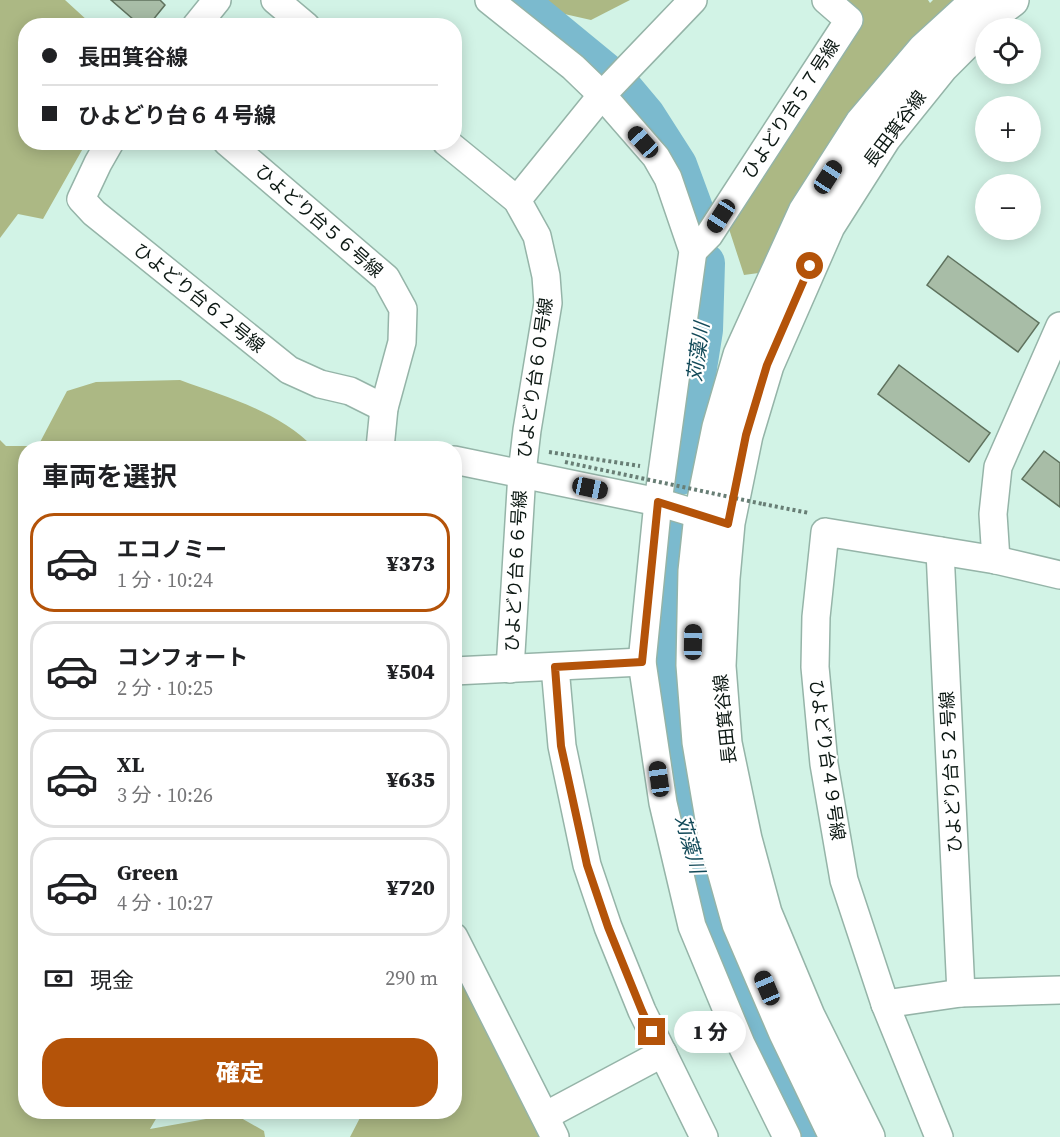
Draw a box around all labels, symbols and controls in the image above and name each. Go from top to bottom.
map controls [975,18,1041,240]
button: locate [975,18,1041,84]
street label: ひよどり台５７号線 [736,34,845,183]
text: 長田箕谷線 [78,42,188,72]
street label: 長田箕谷線 [858,85,932,172]
button: + [975,96,1041,162]
text: ひよどり台６４号線 [78,100,276,130]
car [624,123,662,161]
car [811,157,845,197]
street label: ひよどり台５６号線 [250,158,389,283]
button: − [975,174,1041,240]
car [704,196,738,236]
street label: ひよどり台６２号線 [128,237,270,358]
route start [796,252,823,279]
street label: ひよどり台６０号線 [511,296,558,460]
water label: 苅藻川 [680,319,716,383]
text: 車両を選択 [42,458,177,495]
car [571,475,609,501]
street label: ひよどり台６６号線 [499,489,532,653]
text: エコノミー [117,534,227,564]
icon: car [45,536,99,590]
text: ¥373 [387,548,435,578]
text: 1 分 · 10:24 [117,566,213,594]
car [684,624,702,660]
text: コンフォート [117,642,248,672]
icon: car [45,644,99,698]
text: ¥504 [387,656,435,686]
street label: 長田箕谷線 [707,673,742,765]
text: 2 分 · 10:25 [117,674,213,702]
street label: ひよどり台４９号線 [804,678,851,842]
street label: ひよどり台５２号線 [934,690,967,854]
text: XL [117,749,144,779]
icon: car [45,752,99,806]
car [648,760,670,798]
text: ¥635 [387,764,435,794]
text: 3 分 · 10:26 [117,781,213,809]
water label: 苅藻川 [668,811,712,879]
text: Green [117,857,178,887]
icon: car [45,860,99,914]
text: ¥720 [387,872,435,902]
text: 4 分 · 10:27 [117,889,213,917]
icon: cash [42,962,75,995]
text: 290 m [385,964,438,992]
text: 現金 [90,965,134,995]
car [752,968,782,1008]
callout: 1 分 [673,1011,745,1053]
route end [638,1018,665,1045]
text: 1 分 [692,1018,728,1046]
button: 確定 [42,1038,438,1107]

